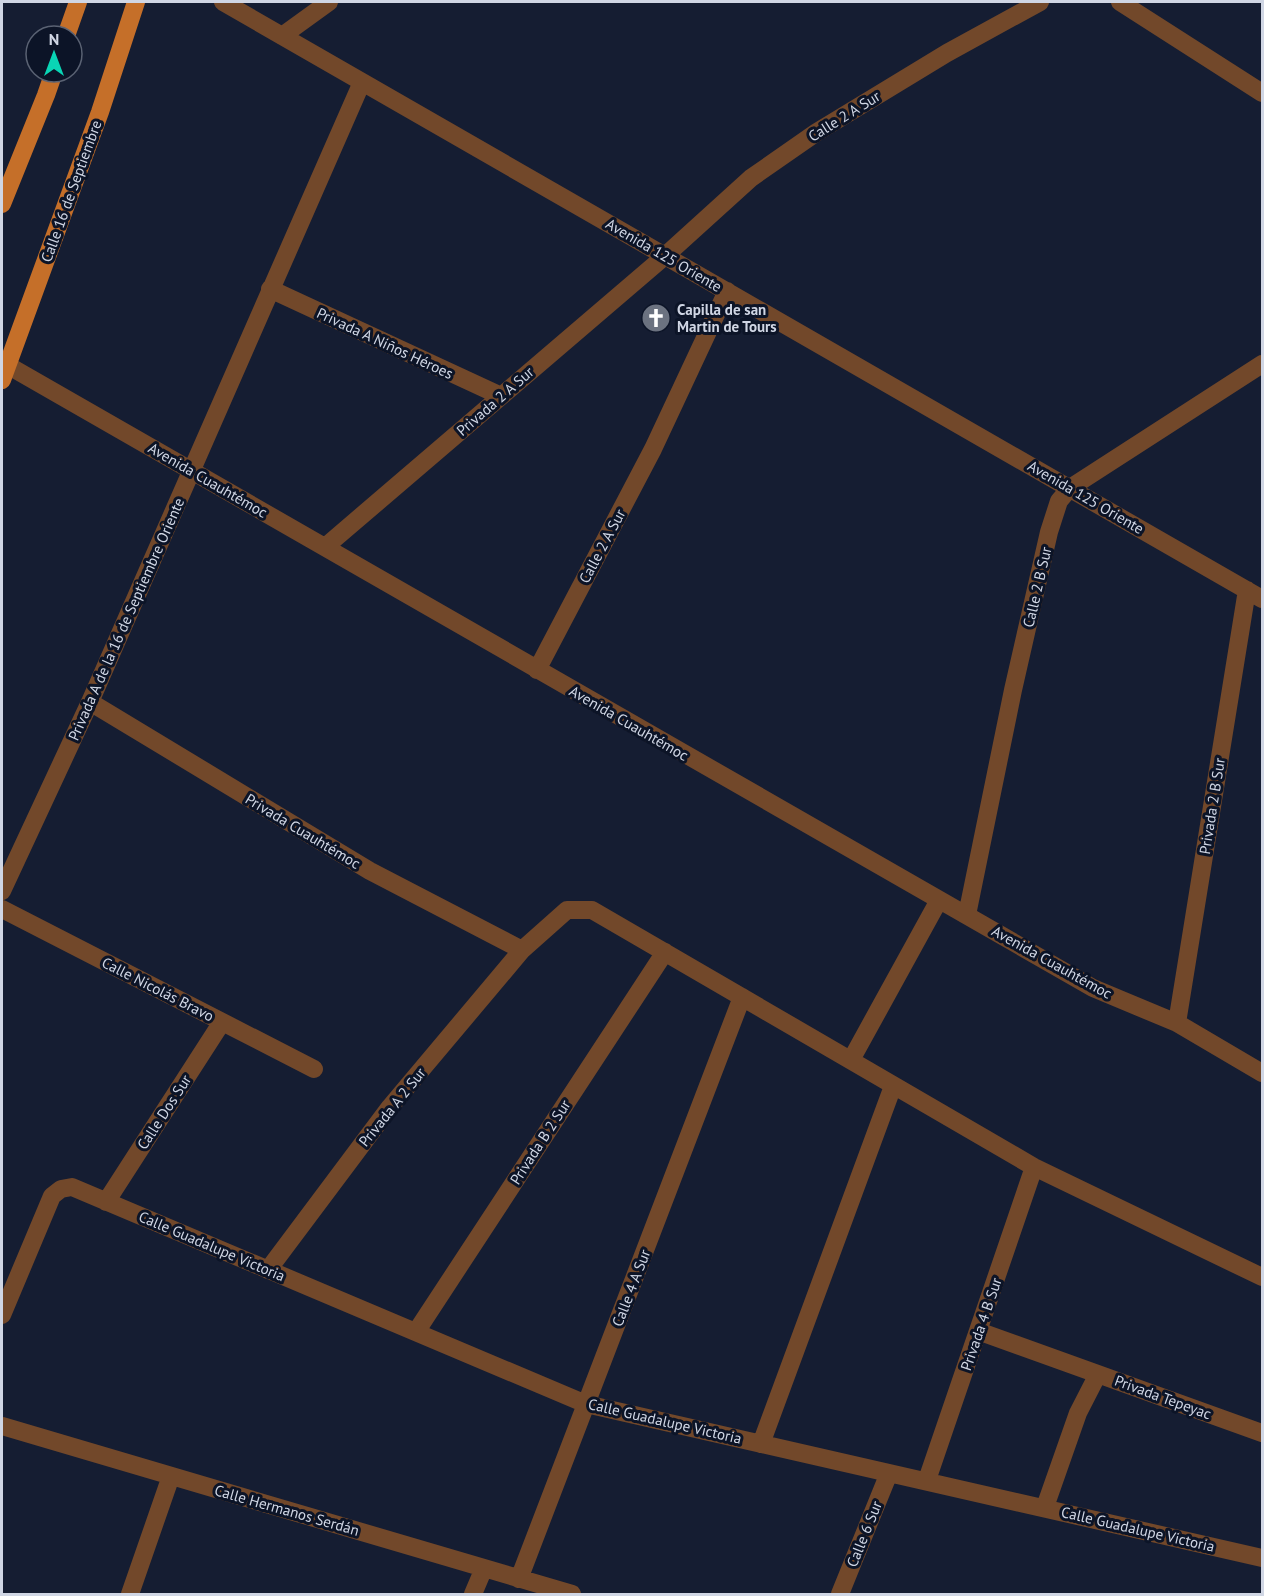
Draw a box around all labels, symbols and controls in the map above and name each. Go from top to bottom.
north arrow [24,24,84,84]
text: N [49,29,59,49]
street label: Calle 2 A Sur [805,86,883,146]
street label: Calle 16 de Septiembre [36,117,106,265]
street label: Avenida 125 Oriente [603,214,725,296]
place label: Capilla de san Martin de Tours [677,300,777,336]
church icon: Capilla de san Martin de Tours [640,302,672,334]
street label: Privada A Niños Héroes [314,303,456,383]
street label: Privada 2 A Sur [452,362,538,440]
street label: Avenida Cuauhtémoc [145,438,271,522]
street label: Avenida 125 Oriente [1025,456,1147,538]
street label: Privada A de la 16 de Septiembre Oriente [64,495,188,743]
street label: Calle 2 A Sur [575,506,629,586]
street label: Calle 2 B Sur [1018,545,1056,629]
street label: Avenida Cuauhtémoc [566,681,692,765]
street label: Privada 2 B Sur [1195,756,1229,856]
street label: Privada Cuauhtémoc [242,789,364,873]
street label: Avenida Cuauhtémoc [989,921,1116,1003]
street label: Calle Nicolás Bravo [99,953,217,1025]
street label: Privada A 2 Sur [354,1064,430,1150]
street label: Calle Dos Sur [133,1071,195,1153]
street label: Privada B 2 Sur [506,1096,574,1188]
street label: Calle Guadalupe Victoria [136,1207,288,1285]
street label: Calle 4 A Sur [608,1247,654,1329]
street label: Privada 4 B Sur [956,1275,1006,1373]
street label: Privada Tepeyac [1112,1371,1214,1423]
street label: Calle Guadalupe Victoria [586,1394,744,1448]
street label: Calle Hermanos Serdán [213,1480,361,1540]
street label: Calle 6 Sur [842,1498,886,1570]
street label: Calle Guadalupe Victoria [1059,1502,1217,1556]

